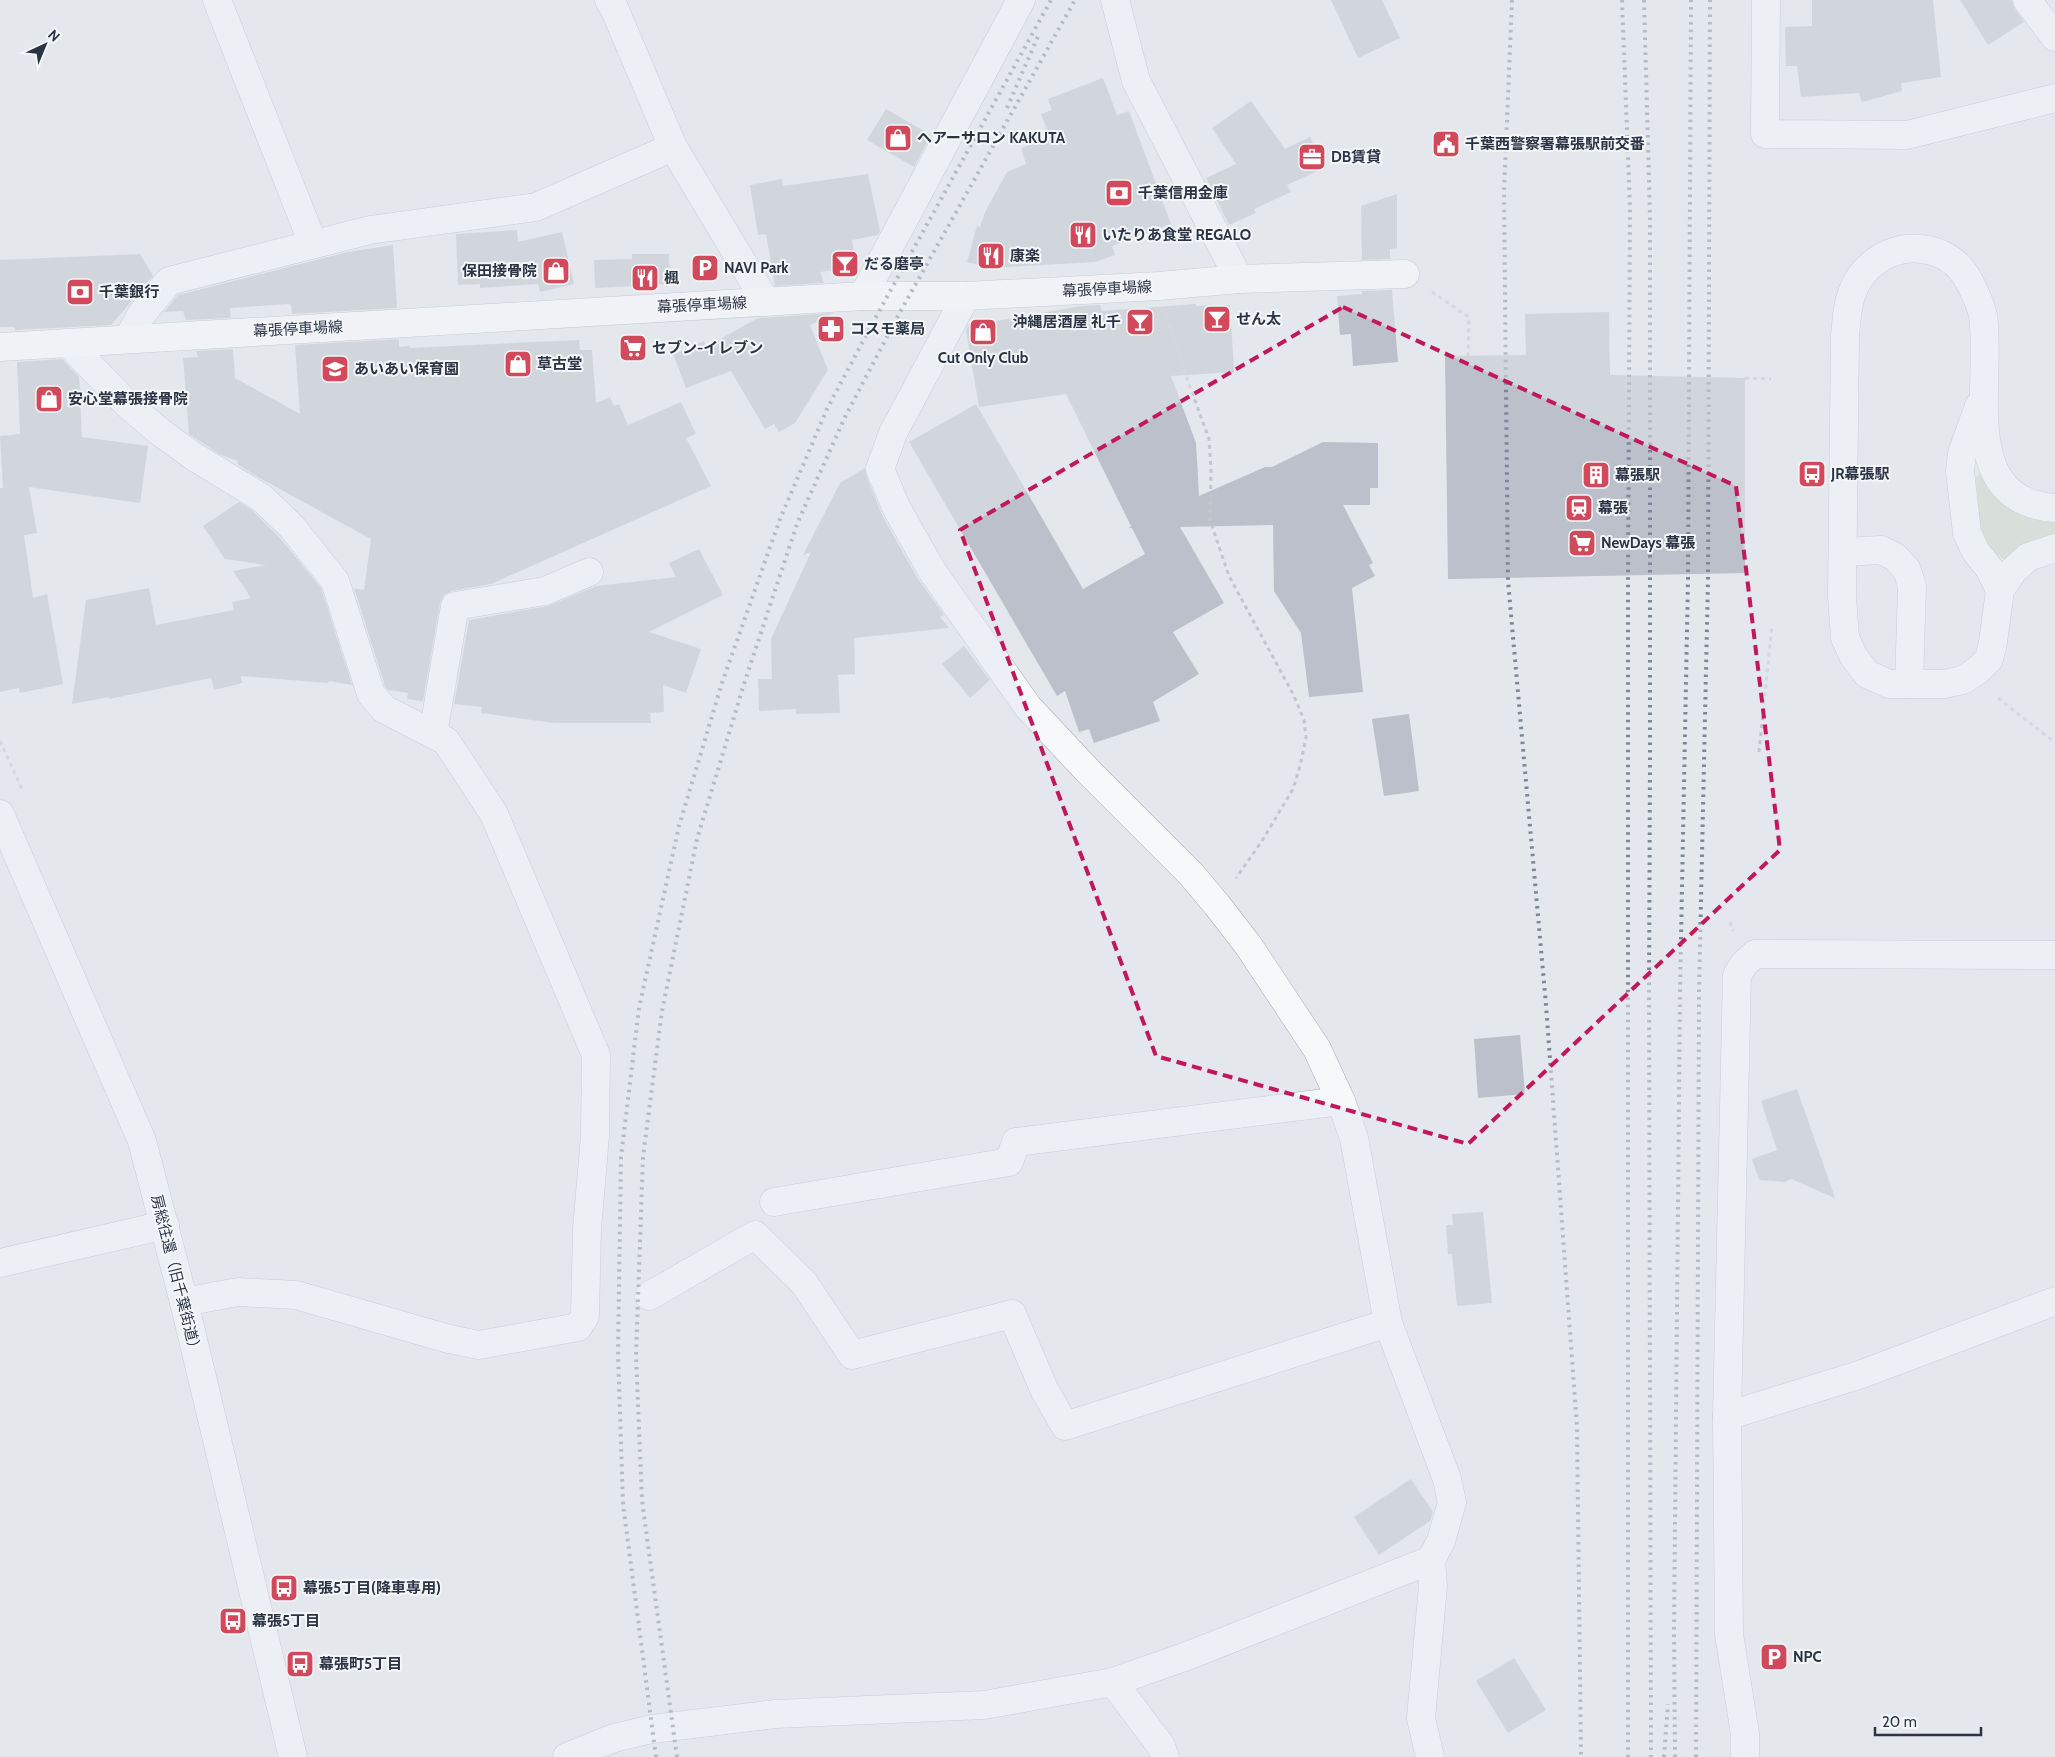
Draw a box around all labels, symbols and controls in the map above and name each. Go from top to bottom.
north arrow [20,20,70,70]
text: N [44,26,64,46]
shop icon: ヘアーサロン KAKUTA [883,123,913,153]
place label: ヘアーサロン KAKUTA [917,129,1066,147]
public building icon: 千葉西警察署幕張駅前交番 [1431,129,1461,159]
place label: 千葉西警察署幕張駅前交番 [1465,135,1645,153]
office icon: DB賃貸 [1297,142,1327,172]
place label: DB賃貸 [1331,148,1381,166]
bank icon: 千葉信用金庫 [1104,178,1134,208]
place label: 千葉信用金庫 [1138,184,1228,202]
restaurant icon: いたりあ食堂 REGALO [1068,220,1098,250]
place label: いたりあ食堂 REGALO [1102,226,1251,244]
restaurant icon: 康楽 [976,241,1006,271]
place label: 康楽 [1010,247,1040,265]
bar icon: だる磨亭 [830,249,860,279]
parking icon: NAVI Park [690,253,720,283]
place label: だる磨亭 [864,255,924,273]
shop icon: 保田接骨院 [541,256,571,286]
place label: NAVI Park [724,259,789,277]
place label: 保田接骨院 [462,262,537,280]
restaurant icon: 楓 [630,263,660,293]
place label: 楓 [664,269,680,287]
bank icon: 千葉銀行 [65,277,95,307]
street label: 幕張停車場線 [1062,278,1152,300]
place label: 千葉銀行 [99,283,159,301]
street label: 幕張停車場線 [657,294,747,316]
bar icon: せん太 [1202,304,1232,334]
bar icon: 沖縄居酒屋 礼千 [1125,307,1155,337]
place label: せん太 [1236,310,1281,328]
place label: 沖縄居酒屋 礼千 [1013,313,1121,331]
pharmacy icon: コスモ薬局 [816,314,846,344]
shop icon: Cut Only Club [968,317,998,347]
street label: 幕張停車場線 [253,318,343,340]
place label: コスモ薬局 [850,320,925,338]
supermarket icon: セブン-イレブン [618,333,648,363]
place label: セブン-イレブン [652,339,763,357]
shop icon: 草古堂 [503,349,533,379]
place label: Cut Only Club [938,349,1029,367]
school or university icon: あいあい保育園 [320,354,350,384]
place label: 草古堂 [537,355,582,373]
place label: あいあい保育園 [354,360,459,378]
shop icon: 安心堂幕張接骨院 [34,384,64,414]
place label: 安心堂幕張接骨院 [68,390,188,408]
bus stop icon: JR幕張駅 [1797,459,1827,489]
building icon: 幕張駅 [1581,460,1611,490]
place label: JR幕張駅 [1830,465,1890,483]
place label: 幕張駅 [1615,466,1660,484]
station icon: 幕張 [1564,493,1594,523]
place label: 幕張 [1598,499,1628,517]
supermarket icon: NewDays 幕張 [1567,528,1597,558]
place label: NewDays 幕張 [1601,534,1695,552]
street label: 房総往還（旧千葉街道） [147,1193,205,1357]
bus stop icon: 幕張5丁目(降車専用) [269,1573,299,1603]
place label: 幕張5丁目(降車専用) [303,1579,441,1597]
bus stop icon: 幕張5丁目 [218,1606,248,1636]
place label: 幕張5丁目 [252,1612,320,1630]
parking icon: NPC [1759,1642,1789,1672]
place label: NPC [1793,1648,1822,1666]
bus stop icon: 幕張町5丁目 [285,1649,315,1679]
place label: 幕張町5丁目 [319,1655,402,1673]
scale bar [1875,1704,1981,1736]
text: 20 m [1882,1713,1917,1731]

